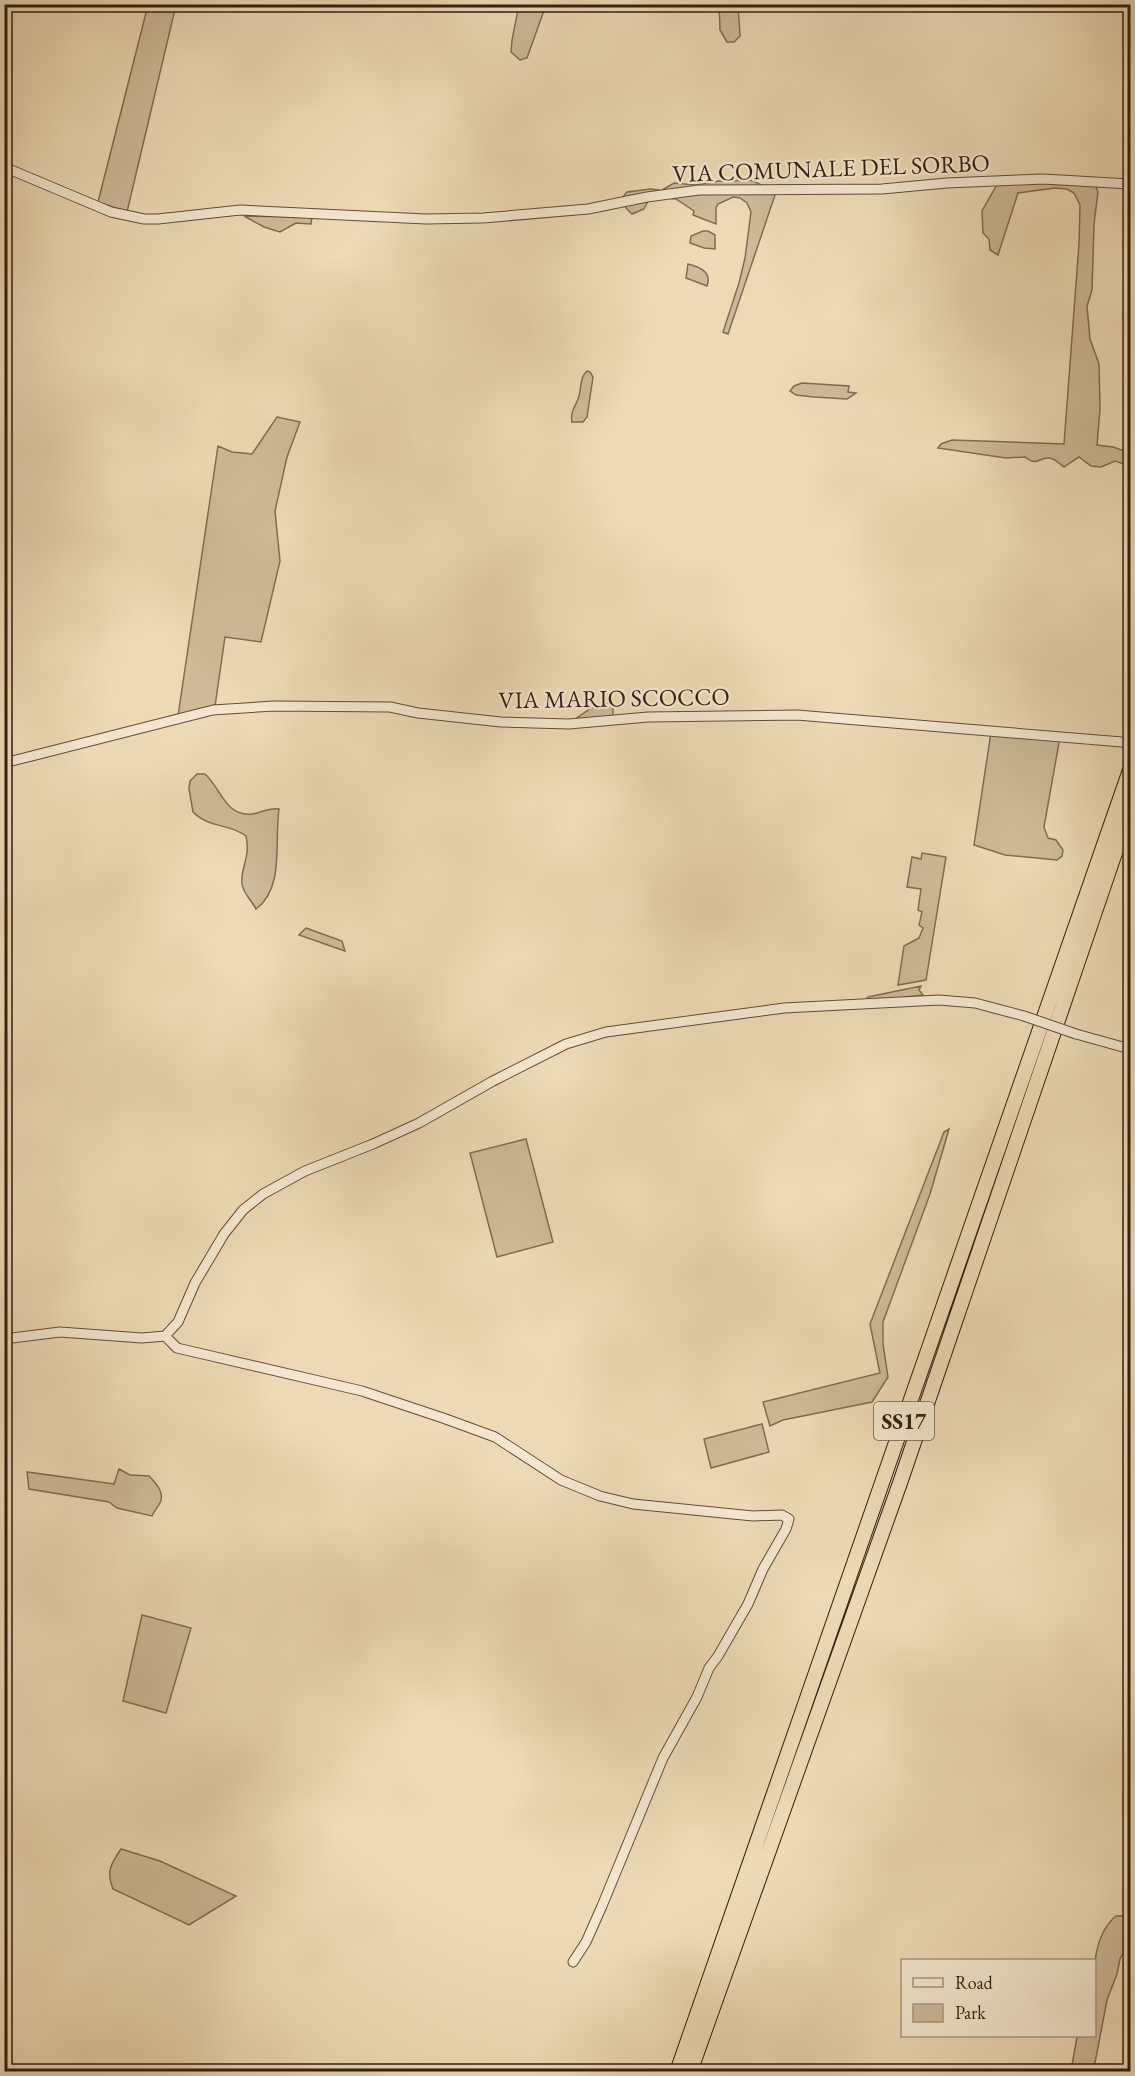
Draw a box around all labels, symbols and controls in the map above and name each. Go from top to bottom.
street label: VIA COMUNALE DEL SORBO [672,147,990,189]
street label: VIA MARIO SCOCCO [498,680,730,716]
road number: SS17 [874,1402,934,1440]
legend [901,1959,1096,2037]
text: Road [955,1971,994,1994]
text: Park [955,2001,986,2024]

